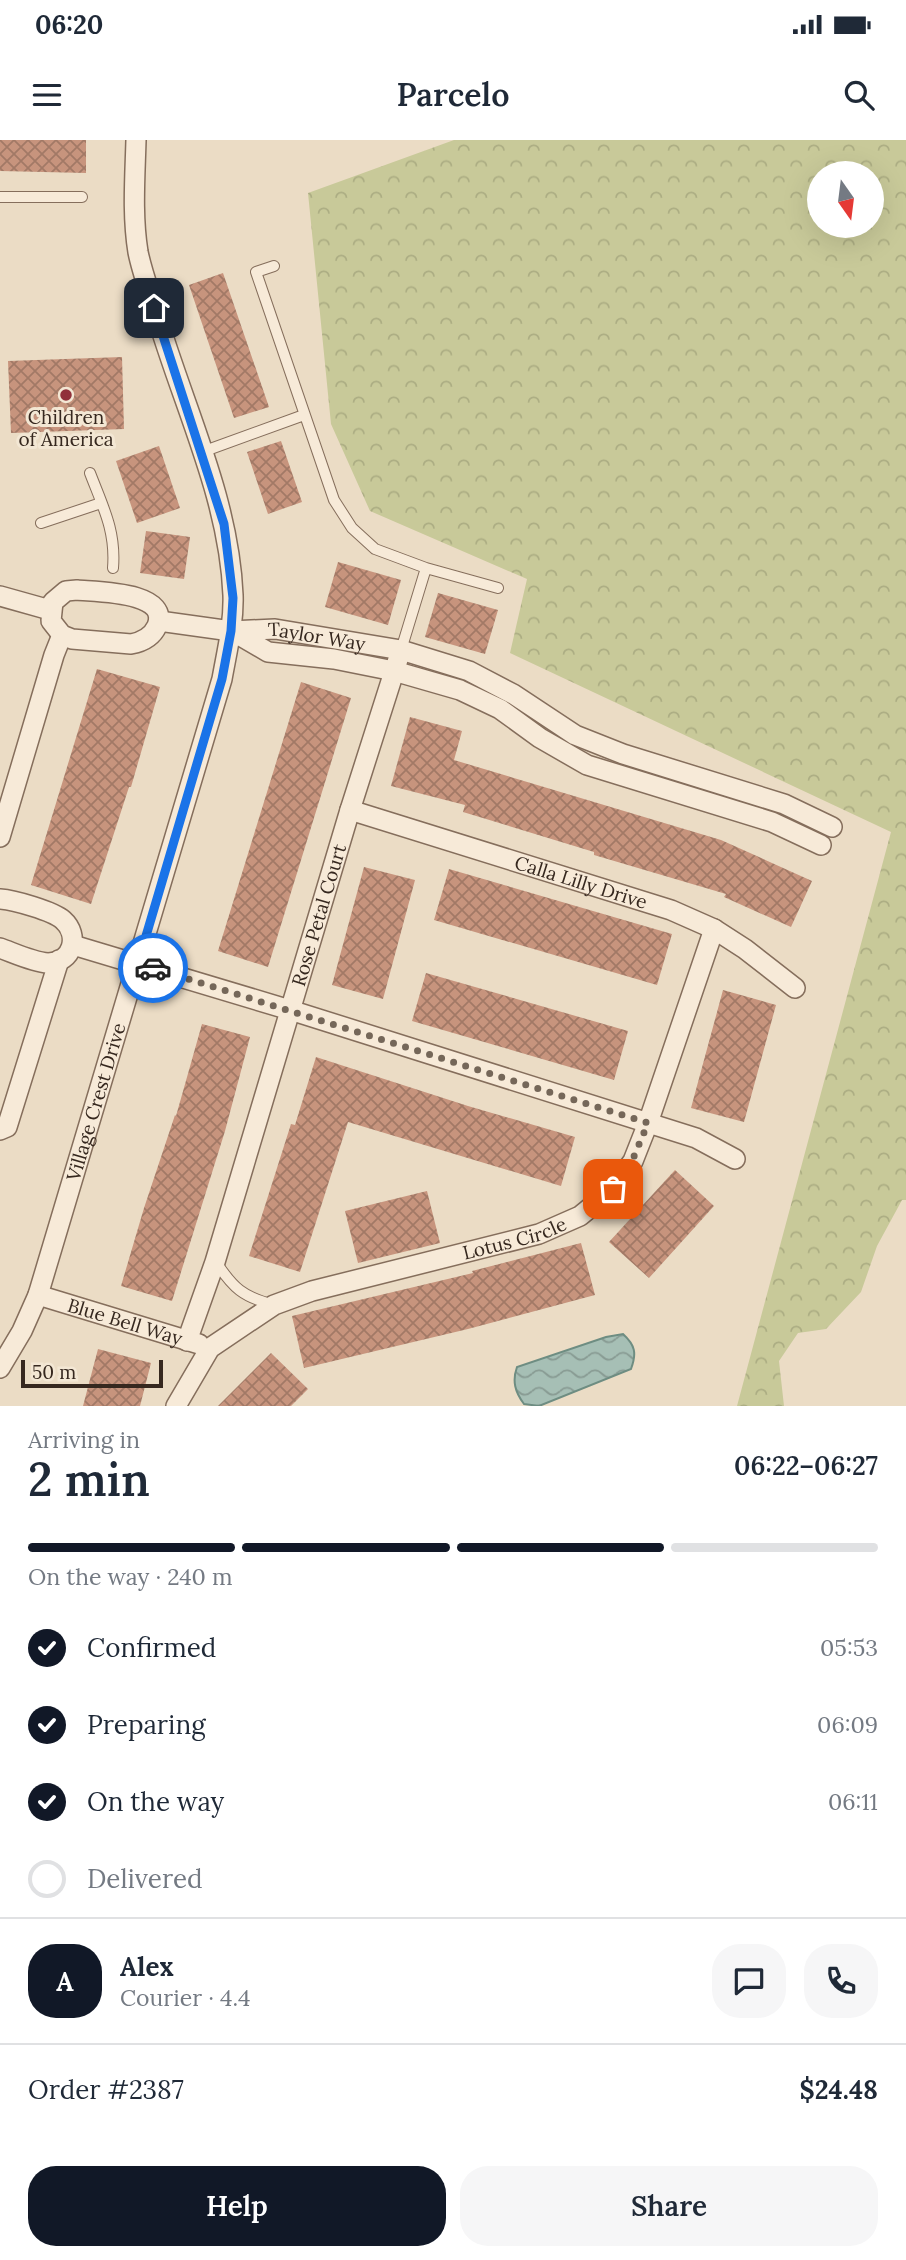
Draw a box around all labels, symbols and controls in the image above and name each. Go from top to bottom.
text: 06:20 [35,8,103,41]
text: Parcelo [397,74,509,115]
icon: menu [28,76,66,114]
icon: search [840,76,878,114]
north arrow [807,161,884,238]
map controls [807,161,884,238]
pin [124,278,184,338]
icon: home [135,289,173,327]
marker: Children of America [58,387,74,403]
place label: Children of America [18,405,114,451]
street label: Taylor Way [267,617,367,656]
street label: Rose Petal Court [286,840,351,989]
street label: Calla Lilly Drive [512,850,650,914]
courier [118,933,188,1003]
icon: car [134,949,172,987]
street label: Village Crest Drive [60,1020,131,1185]
pin [583,1159,643,1219]
icon: bag [594,1170,632,1208]
street label: Lotus Circle [460,1212,570,1265]
street label: Blue Bell Way [65,1293,185,1350]
scale bar [21,1357,163,1389]
text: 50 m [32,1360,76,1384]
text: Arriving in [28,1425,140,1454]
text: 06:22–06:27 [734,1449,878,1482]
text: 2 min [28,1450,150,1509]
text: On the way · 240 m [28,1562,233,1591]
icon: check [28,1629,66,1667]
text: Confirmed [87,1631,216,1664]
text: 05:53 [820,1633,878,1662]
icon: check [28,1706,66,1744]
text: Preparing [87,1708,206,1741]
text: 06:09 [817,1710,878,1739]
icon: check [28,1783,66,1821]
text: On the way [87,1785,224,1818]
text: 06:11 [828,1787,878,1816]
text: Delivered [87,1862,203,1895]
button: chat [712,1944,786,2018]
button: phone [804,1944,878,2018]
text: Alex [120,1950,174,1983]
text: A [56,1965,74,1998]
text: Courier · 4.4 [120,1983,251,2012]
text: Order #2387 [28,2073,184,2106]
text: $24.48 [799,2073,878,2106]
button: Help [28,2166,446,2246]
button: Share [460,2166,878,2246]

